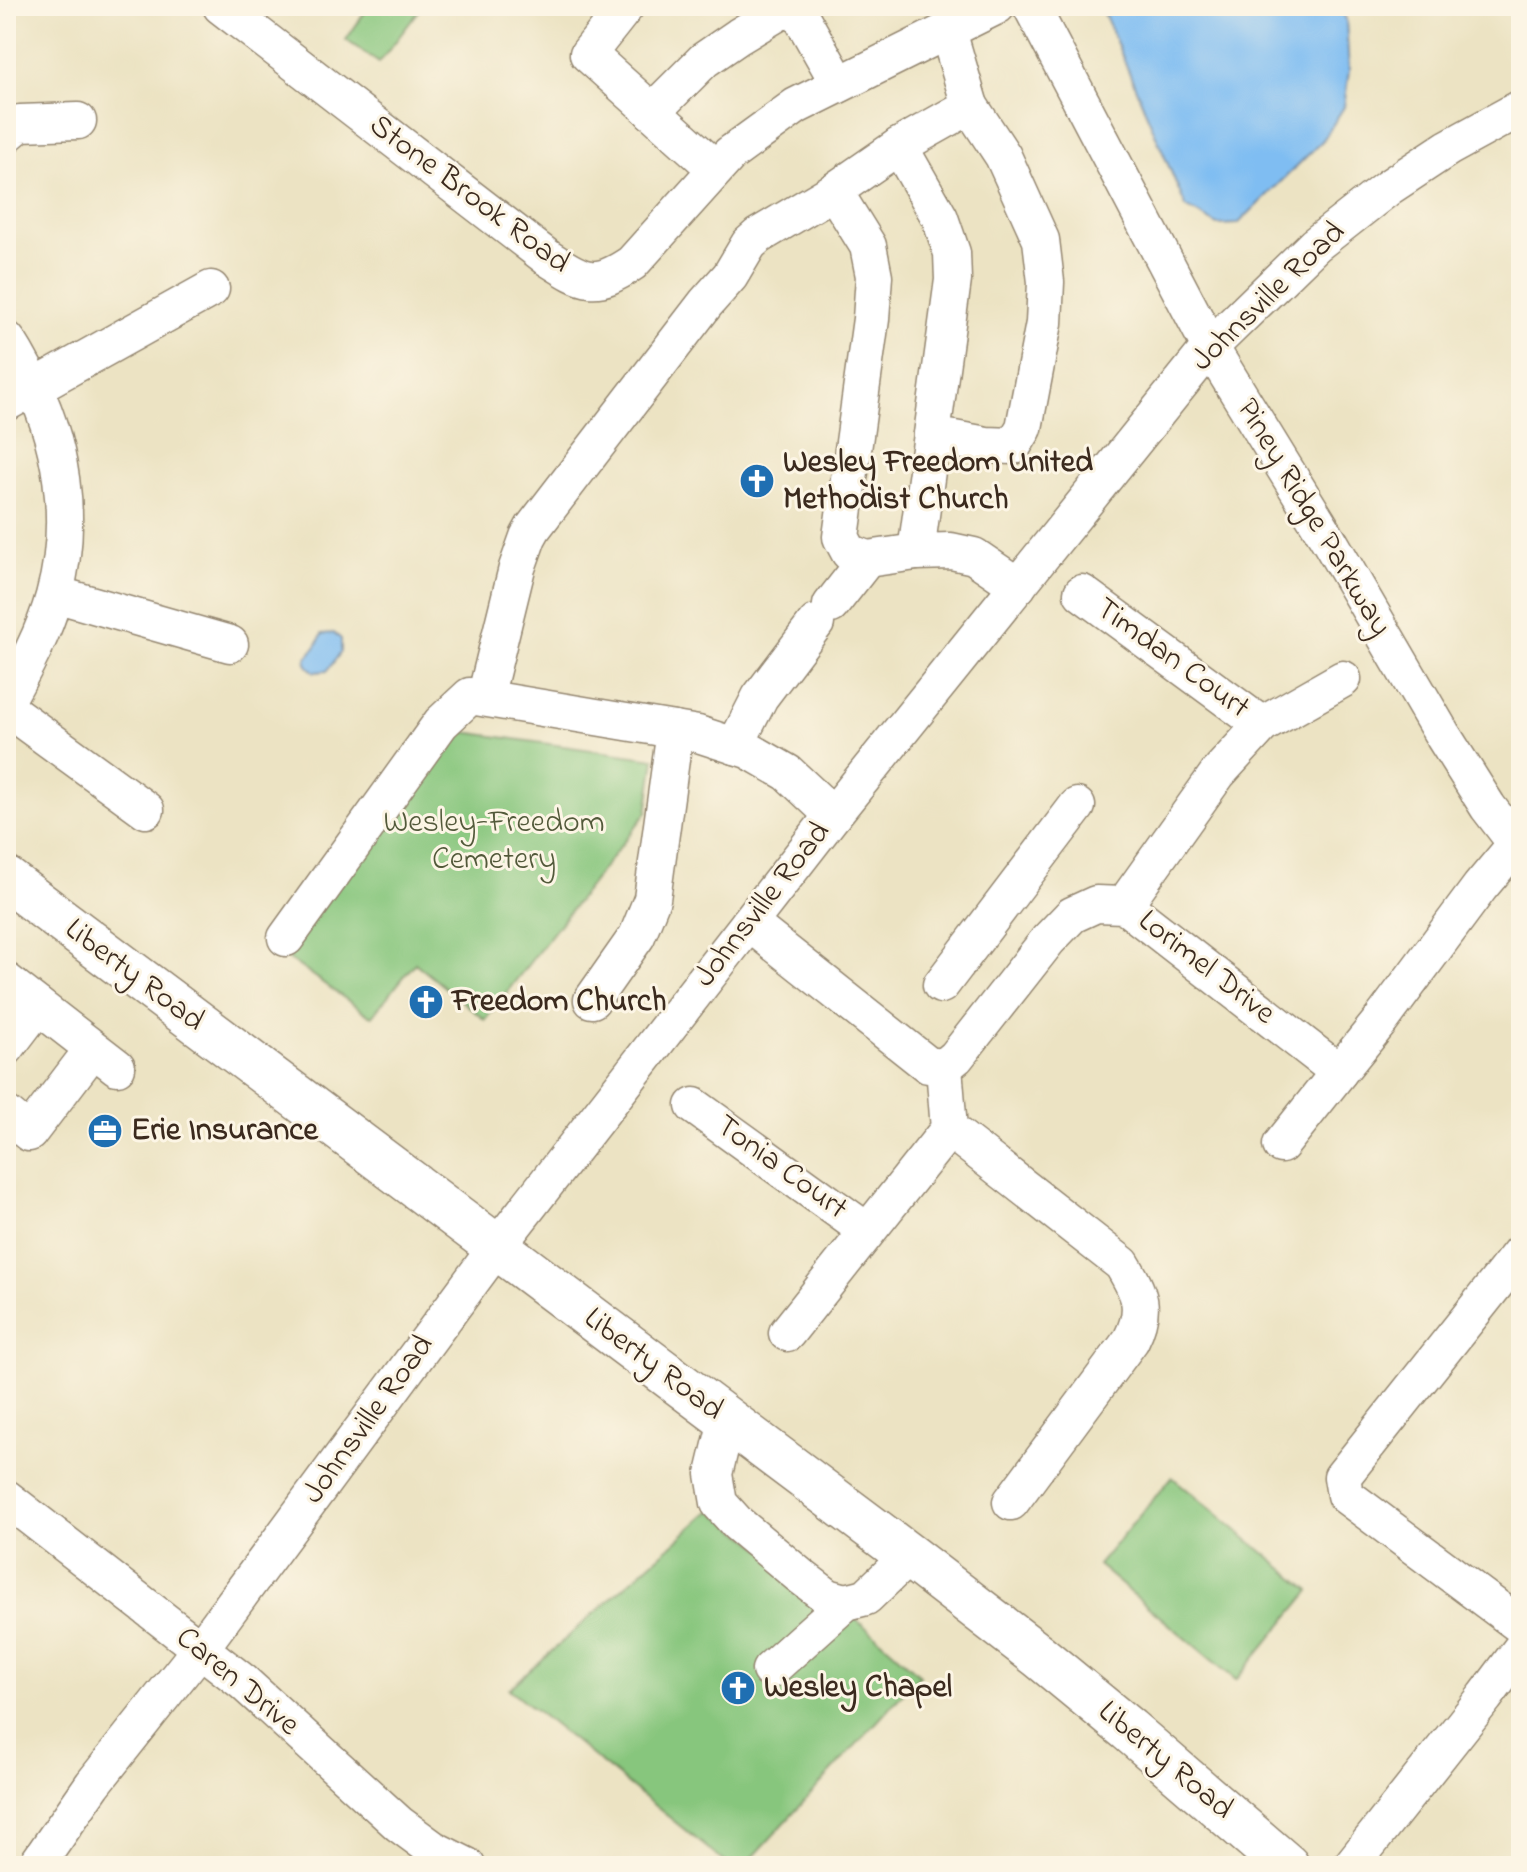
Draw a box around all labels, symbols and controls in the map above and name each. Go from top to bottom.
street label: Stone Brook Road [358,104,580,286]
street label: Johnsville Road [1181,211,1357,383]
street label: Piney Ridge Parkway [1223,390,1403,646]
place label: Wesley Freedom United Methodist Church [783,440,1093,524]
church icon: Wesley Freedom United Methodist Church [738,462,776,500]
street label: Timdan Court [1085,587,1259,731]
park label: Wesley-Freedom Cemetery [383,800,605,884]
street label: Johnsville Road [683,812,843,998]
street label: Lorimel Drive [1127,899,1285,1037]
street label: Liberty Road [54,908,214,1044]
place label: Freedom Church [450,979,667,1026]
church icon: Freedom Church [407,983,445,1021]
street label: Tonia Court [705,1104,857,1232]
place label: Erie Insurance [131,1108,319,1155]
office icon: Erie Insurance [86,1112,124,1150]
street label: Liberty Road [573,1297,733,1433]
street label: Johnsville Road [291,1326,447,1514]
street label: Caren Drive [165,1616,310,1749]
place label: Wesley Chapel [764,1665,952,1713]
church icon: Wesley Chapel [719,1669,757,1707]
street label: Liberty Road [1087,1690,1243,1832]

